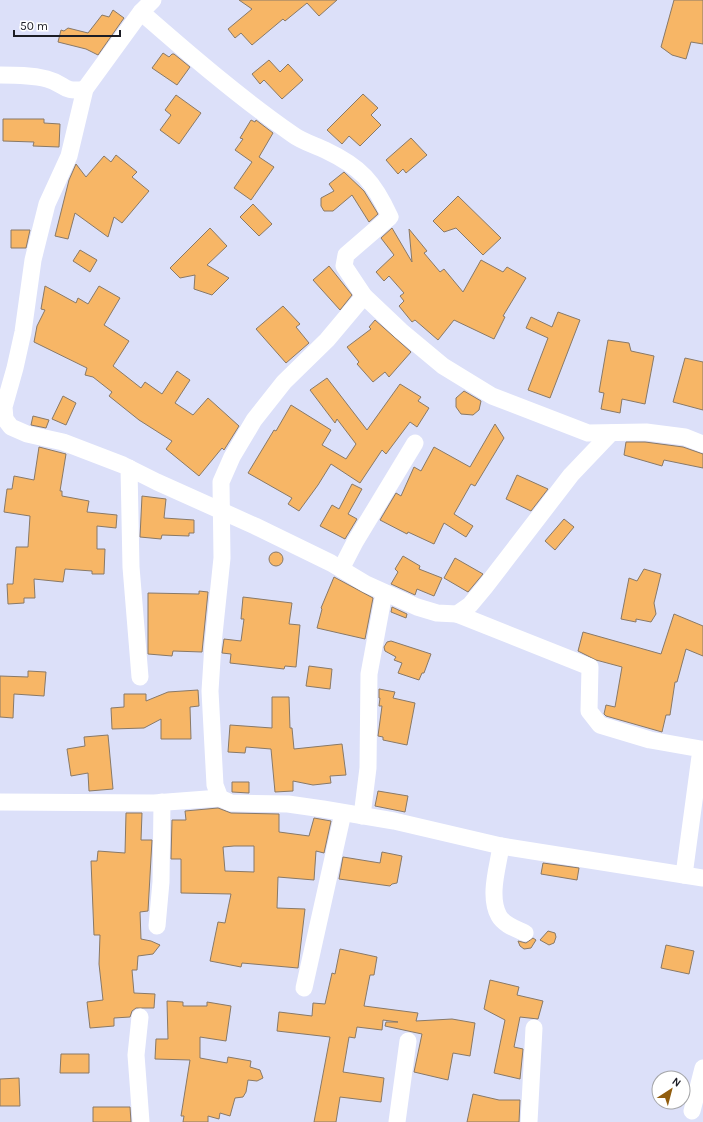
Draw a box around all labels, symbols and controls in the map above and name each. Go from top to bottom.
scale bar [14,12,120,38]
text: 50 m [20,19,48,33]
north arrow [651,1070,691,1110]
text: N [670,1075,684,1090]

